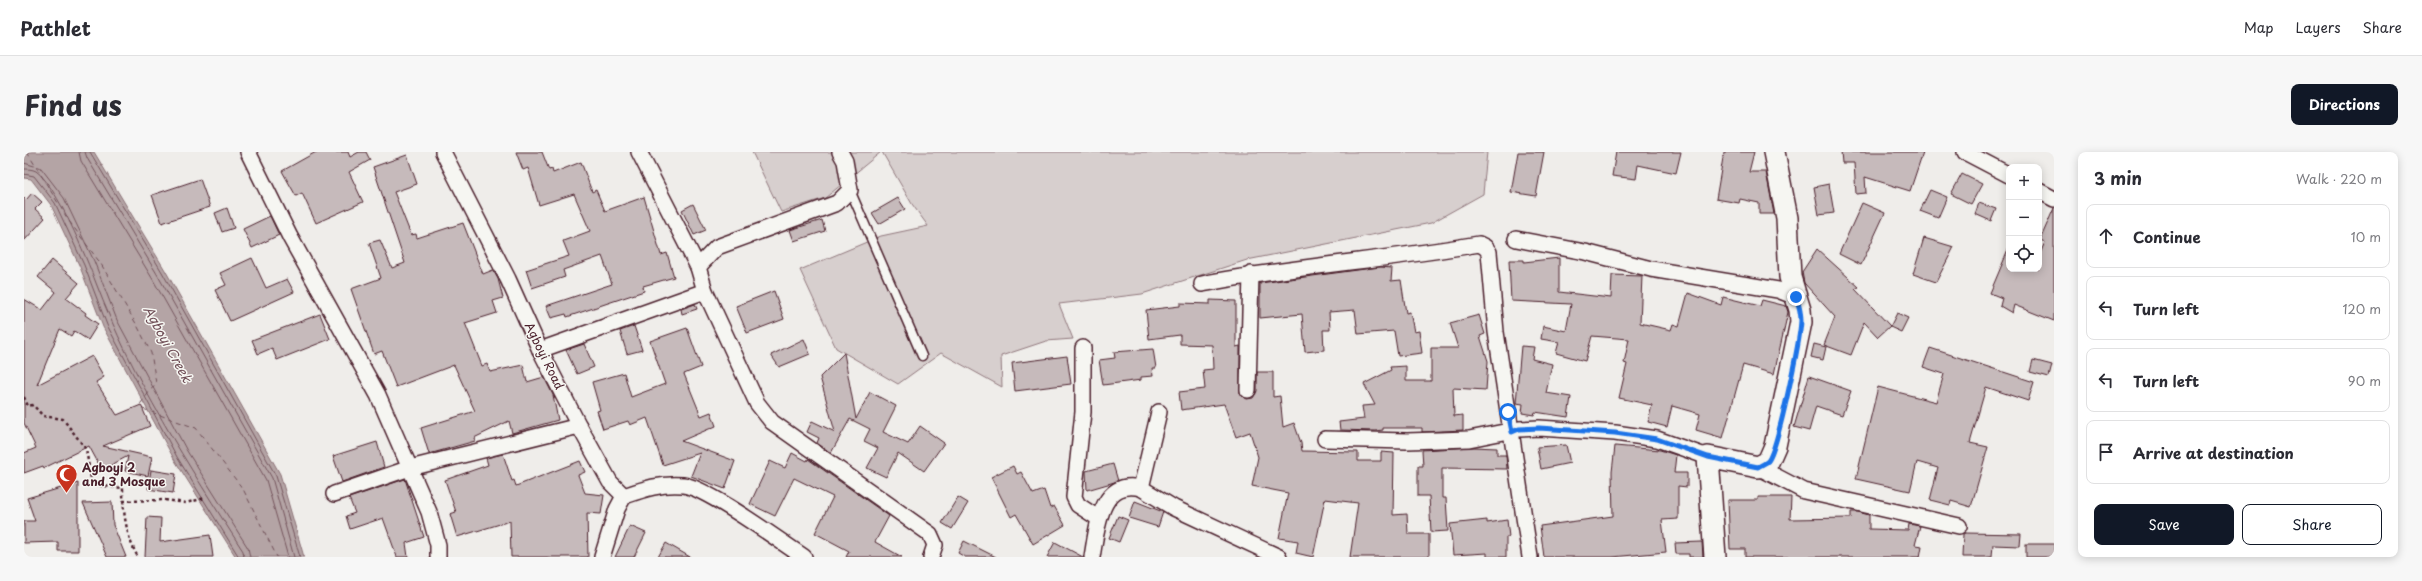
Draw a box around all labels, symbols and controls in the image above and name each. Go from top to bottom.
text: Pathlet [20,14,91,42]
text: Map [2244,17,2274,38]
text: Layers [2296,17,2341,38]
text: Share [2363,17,2402,38]
text: Find us [24,83,122,126]
button: Directions [2291,84,2398,125]
map controls [2006,164,2042,272]
button: + [2006,164,2042,200]
text: 3 min [2094,165,2142,191]
text: Walk · 220 m [2296,169,2382,188]
button: − [2006,200,2042,236]
icon: ahead [2095,225,2117,247]
text: Continue [2133,225,2201,248]
text: 10 m [2351,227,2381,246]
button: locate [2006,236,2042,272]
route end [1787,288,1805,306]
icon: left [2095,297,2117,319]
text: Turn left [2133,297,2199,320]
text: 120 m [2342,299,2381,318]
water label: Agboyi Creek [140,302,198,386]
street label: Agboyi Road [521,319,569,392]
icon: left [2095,369,2117,391]
text: Turn left [2133,369,2199,392]
text: 90 m [2348,371,2381,390]
route start [1499,403,1517,421]
icon: arrive [2095,441,2117,463]
text: Arrive at destination [2133,441,2294,464]
place label: Agboyi 2 and 3 Mosque [82,458,166,490]
mosque icon: Agboyi 2 and 3 Mosque [54,462,80,495]
button: Save [2094,504,2234,545]
button: Share [2242,504,2382,545]

